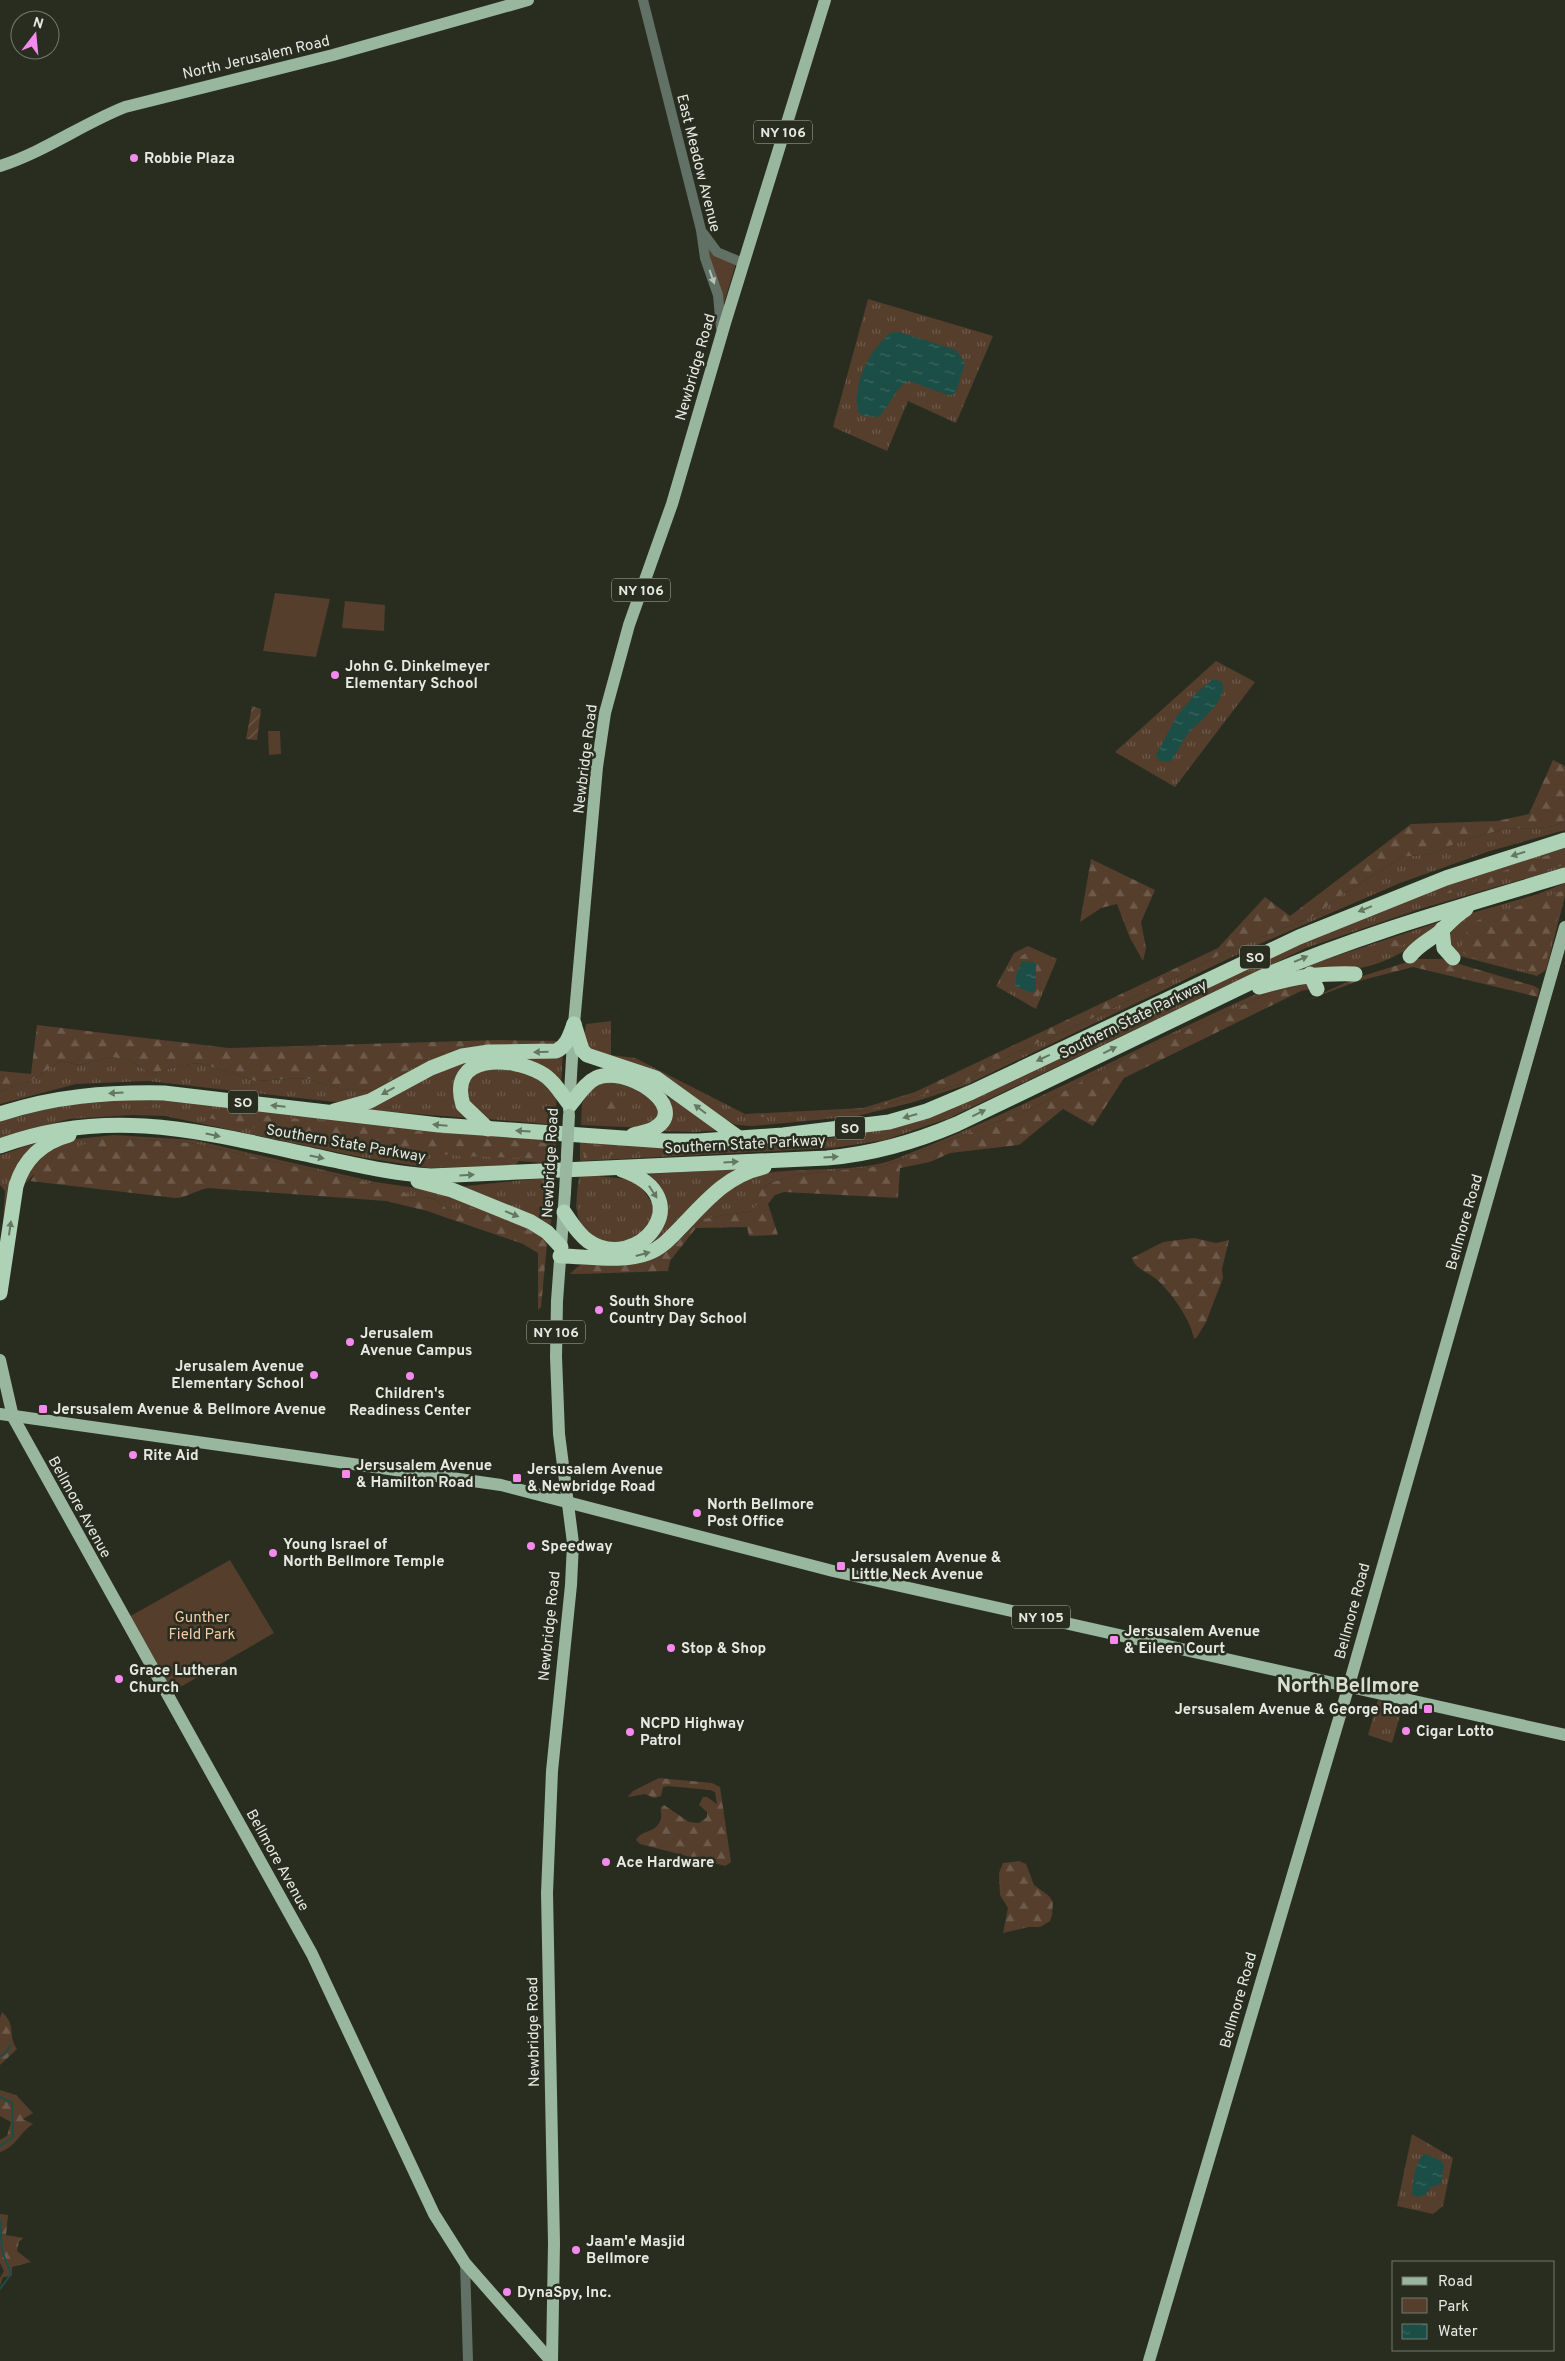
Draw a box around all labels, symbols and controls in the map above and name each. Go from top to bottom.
north arrow [10,10,60,60]
text: N [31,14,45,34]
street label: North Jerusalem Road [181,32,332,85]
street label: East Meadow Avenue [671,92,724,234]
road number: NY 106 [754,120,812,144]
place label: Robbie Plaza [144,150,235,169]
marker: Robbie Plaza [128,152,140,164]
one-way arrow [708,270,716,285]
street label: Newbridge Road [672,312,721,423]
road number: NY 106 [612,578,670,602]
place label: John G. Dinkelmeyer Elementary School [345,658,491,694]
marker: John G. Dinkelmeyer Elementary School [329,669,341,681]
street label: Newbridge Road [570,703,603,815]
one-way arrow [1511,851,1526,858]
one-way arrow [1358,906,1373,913]
road number: SO [1240,946,1270,969]
one-way arrow [1294,955,1308,963]
street label: Southern State Parkway [1057,976,1211,1064]
one-way arrow [1102,1046,1117,1054]
one-way arrow [533,1049,549,1057]
one-way arrow [1036,1054,1051,1063]
one-way arrow [381,1087,394,1096]
one-way arrow [108,1089,124,1097]
road number: SO [228,1090,258,1114]
one-way arrow [270,1102,286,1110]
one-way arrow [693,1104,707,1114]
street label: Newbridge Road [539,1107,564,1219]
one-way arrow [972,1109,986,1117]
one-way arrow [903,1112,918,1120]
road number: SO [835,1116,865,1140]
street label: Southern State Parkway [264,1121,427,1168]
one-way arrow [431,1121,447,1129]
one-way arrow [515,1127,531,1135]
one-way arrow [206,1131,222,1139]
street label: Southern State Parkway [664,1132,826,1159]
one-way arrow [309,1153,324,1161]
one-way arrow [823,1153,839,1161]
one-way arrow [724,1158,740,1166]
one-way arrow [459,1171,475,1179]
street label: Bellmore Road [1443,1172,1488,1273]
one-way arrow [649,1185,658,1198]
one-way arrow [505,1211,519,1219]
one-way arrow [6,1219,14,1235]
one-way arrow [636,1249,651,1257]
place label: South Shore Country Day School [609,1293,747,1329]
marker: South Shore Country Day School [593,1304,605,1316]
road number: NY 106 [527,1320,585,1344]
place label: Jerusalem Avenue Campus [360,1325,472,1361]
marker: Jerusalem Avenue Campus [344,1336,356,1348]
place label: Jerusalem Avenue Elementary School [171,1358,304,1394]
marker: Jerusalem Avenue Elementary School [308,1369,320,1381]
marker: Children's Readiness Center [404,1370,416,1382]
place label: Children's Readiness Center [349,1385,472,1421]
place label: Jersusalem Avenue & Bellmore Avenue [53,1401,326,1420]
marker: Jersusalem Avenue & Bellmore Avenue [37,1403,49,1415]
place label: Rite Aid [143,1447,199,1466]
marker: Rite Aid [127,1449,139,1461]
street label: Bellmore Avenue [43,1453,115,1562]
place label: Jersusalem Avenue & Hamilton Road [356,1457,492,1493]
place label: Jersusalem Avenue & Newbridge Road [527,1461,663,1497]
marker: Jersusalem Avenue & Hamilton Road [340,1468,352,1480]
marker: Jersusalem Avenue & Newbridge Road [511,1472,523,1484]
place label: North Bellmore Post Office [707,1496,814,1532]
marker: North Bellmore Post Office [691,1507,703,1519]
place label: Young Israel of North Bellmore Temple [283,1536,445,1572]
place label: Speedway [541,1538,613,1557]
marker: Speedway [525,1540,537,1552]
marker: Young Israel of North Bellmore Temple [267,1547,279,1559]
place label: Jersusalem Avenue & Little Neck Avenue [851,1549,1002,1585]
marker: Jersusalem Avenue & Little Neck Avenue [835,1560,847,1572]
street label: Bellmore Road [1331,1561,1375,1662]
street label: Newbridge Road [535,1570,566,1682]
road number: NY 105 [1012,1605,1070,1628]
park label: Gunther Field Park [168,1609,236,1645]
place label: Jersusalem Avenue & Eileen Court [1124,1623,1260,1659]
marker: Jersusalem Avenue & Eileen Court [1108,1634,1120,1646]
place label: Stop & Shop [681,1640,766,1659]
marker: Stop & Shop [665,1642,677,1654]
place label: Grace Lutheran Church [129,1662,238,1698]
marker: Grace Lutheran Church [113,1673,125,1685]
district label: North Bellmore [1277,1674,1419,1700]
place label: Jersusalem Avenue & George Road [1175,1701,1418,1720]
marker: Jersusalem Avenue & George Road [1422,1703,1434,1715]
place label: NCPD Highway Patrol [640,1715,745,1751]
place label: Cigar Lotto [1416,1723,1494,1742]
marker: Cigar Lotto [1400,1725,1412,1737]
marker: NCPD Highway Patrol [624,1726,636,1738]
street label: Bellmore Avenue [241,1806,313,1915]
place label: Ace Hardware [616,1854,714,1873]
marker: Ace Hardware [600,1856,612,1868]
street label: Bellmore Road [1217,1950,1262,2051]
street label: Newbridge Road [524,1977,545,2087]
place label: Jaam'e Masjid Bellmore [586,2233,685,2269]
marker: Jaam'e Masjid Bellmore [570,2244,582,2256]
legend [1392,2261,1555,2351]
text: Road [1438,2273,1473,2292]
place label: DynaSpy, Inc. [517,2284,612,2303]
marker: DynaSpy, Inc. [501,2286,513,2298]
text: Park [1438,2298,1469,2317]
text: Water [1438,2323,1478,2342]

